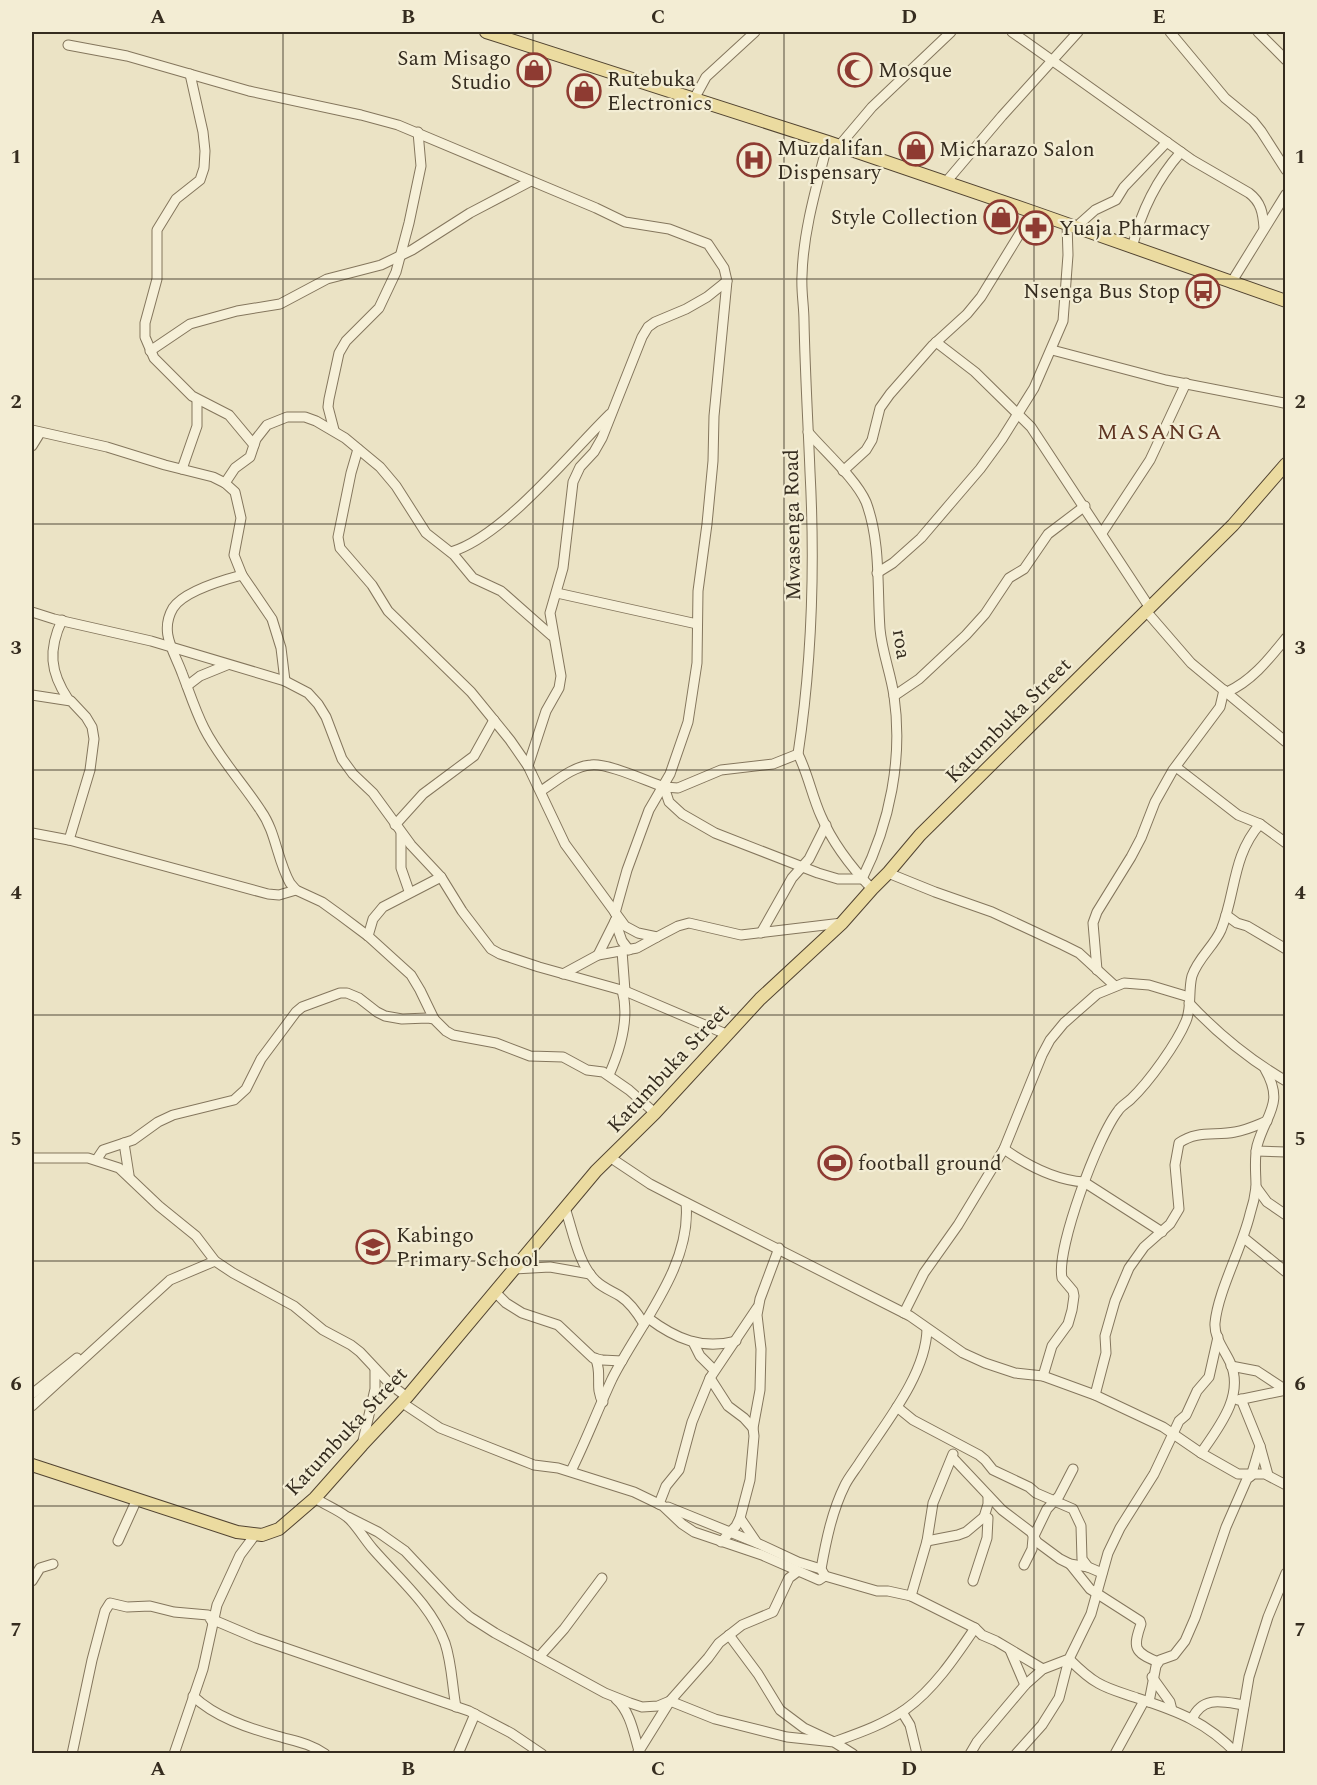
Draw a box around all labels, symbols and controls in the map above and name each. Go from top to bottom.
text: A [150,2,166,32]
text: B [401,2,415,32]
text: C [651,2,665,32]
text: D [901,2,917,32]
text: E [1152,2,1166,32]
place label: Sam Misago Studio [397,43,511,99]
shop icon: Sam Misago Studio [516,52,552,88]
mosque icon: Mosque [837,52,873,88]
place label: Mosque [878,55,952,87]
place label: Rutebuka Electronics [607,64,712,120]
shop icon: Rutebuka Electronics [566,73,602,109]
shop icon: Micharazo Salon [898,131,934,167]
place label: Muzdalifan Dispensary [777,133,883,189]
place label: Micharazo Salon [939,134,1095,166]
text: 1 [10,142,22,172]
hospital icon: Muzdalifan Dispensary [736,142,772,178]
text: 1 [1294,142,1306,172]
shop icon: Style Collection [983,199,1019,235]
place label: Style Collection [831,202,978,234]
pharmacy icon: Yuaja Pharmacy [1018,210,1054,246]
place label: Yuaja Pharmacy [1059,213,1211,245]
bus stop icon: Nsenga Bus Stop [1185,273,1221,309]
place label: Nsenga Bus Stop [1023,276,1180,308]
text: 2 [10,387,22,417]
text: 2 [1294,387,1306,417]
district label: MASANGA [1097,416,1223,449]
street label: Mwasenga Road [776,449,810,601]
street label: roa [883,627,919,662]
text: 3 [10,633,22,663]
text: 3 [1294,633,1306,663]
street label: Katumbuka Street [938,650,1079,791]
text: 4 [10,878,22,908]
text: 4 [1294,878,1306,908]
street label: Katumbuka Street [600,996,738,1141]
text: 5 [10,1124,22,1154]
text: 5 [1294,1124,1306,1154]
sports icon: football ground [817,1145,853,1181]
place label: football ground [858,1148,1002,1180]
place label: Kabingo Primary School [396,1220,539,1276]
school or university icon: Kabingo Primary School [355,1229,391,1265]
street label: Katumbuka Street [278,1359,416,1504]
text: 6 [10,1369,22,1399]
text: 6 [1294,1369,1306,1399]
text: 7 [10,1615,22,1645]
text: 7 [1294,1615,1306,1645]
text: A [150,1754,166,1784]
text: B [401,1754,415,1784]
text: C [651,1754,665,1784]
text: D [901,1754,917,1784]
text: E [1152,1754,1166,1784]

